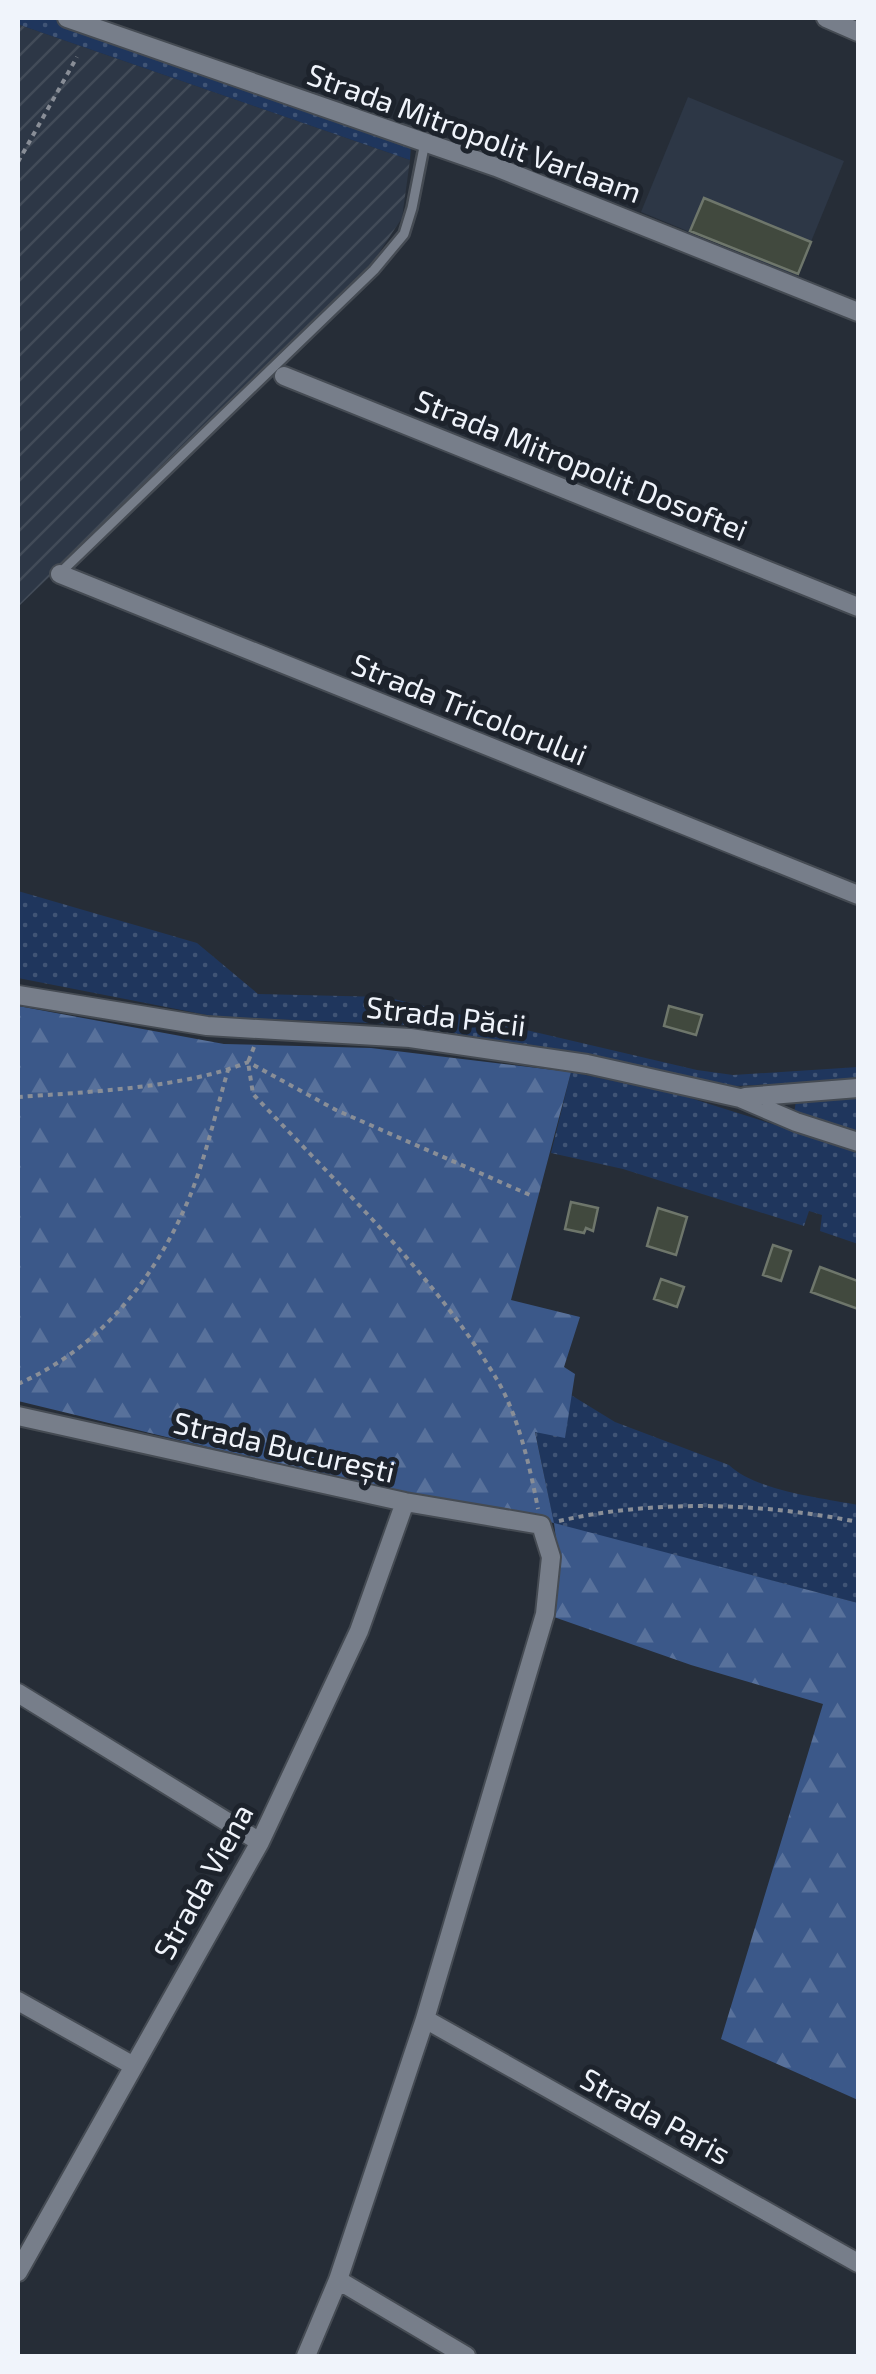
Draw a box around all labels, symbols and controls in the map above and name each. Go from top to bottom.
street label: Strada Mitropolit Varlaam [303,55,647,209]
street label: Strada Mitropolit Dosoftei [410,381,753,547]
street label: Strada Tricolorului [347,645,593,772]
street label: Strada Păcii [364,987,528,1043]
street label: Strada București [169,1403,399,1492]
street label: Strada Viena [145,1797,260,1965]
street label: Strada Paris [575,2059,737,2171]

